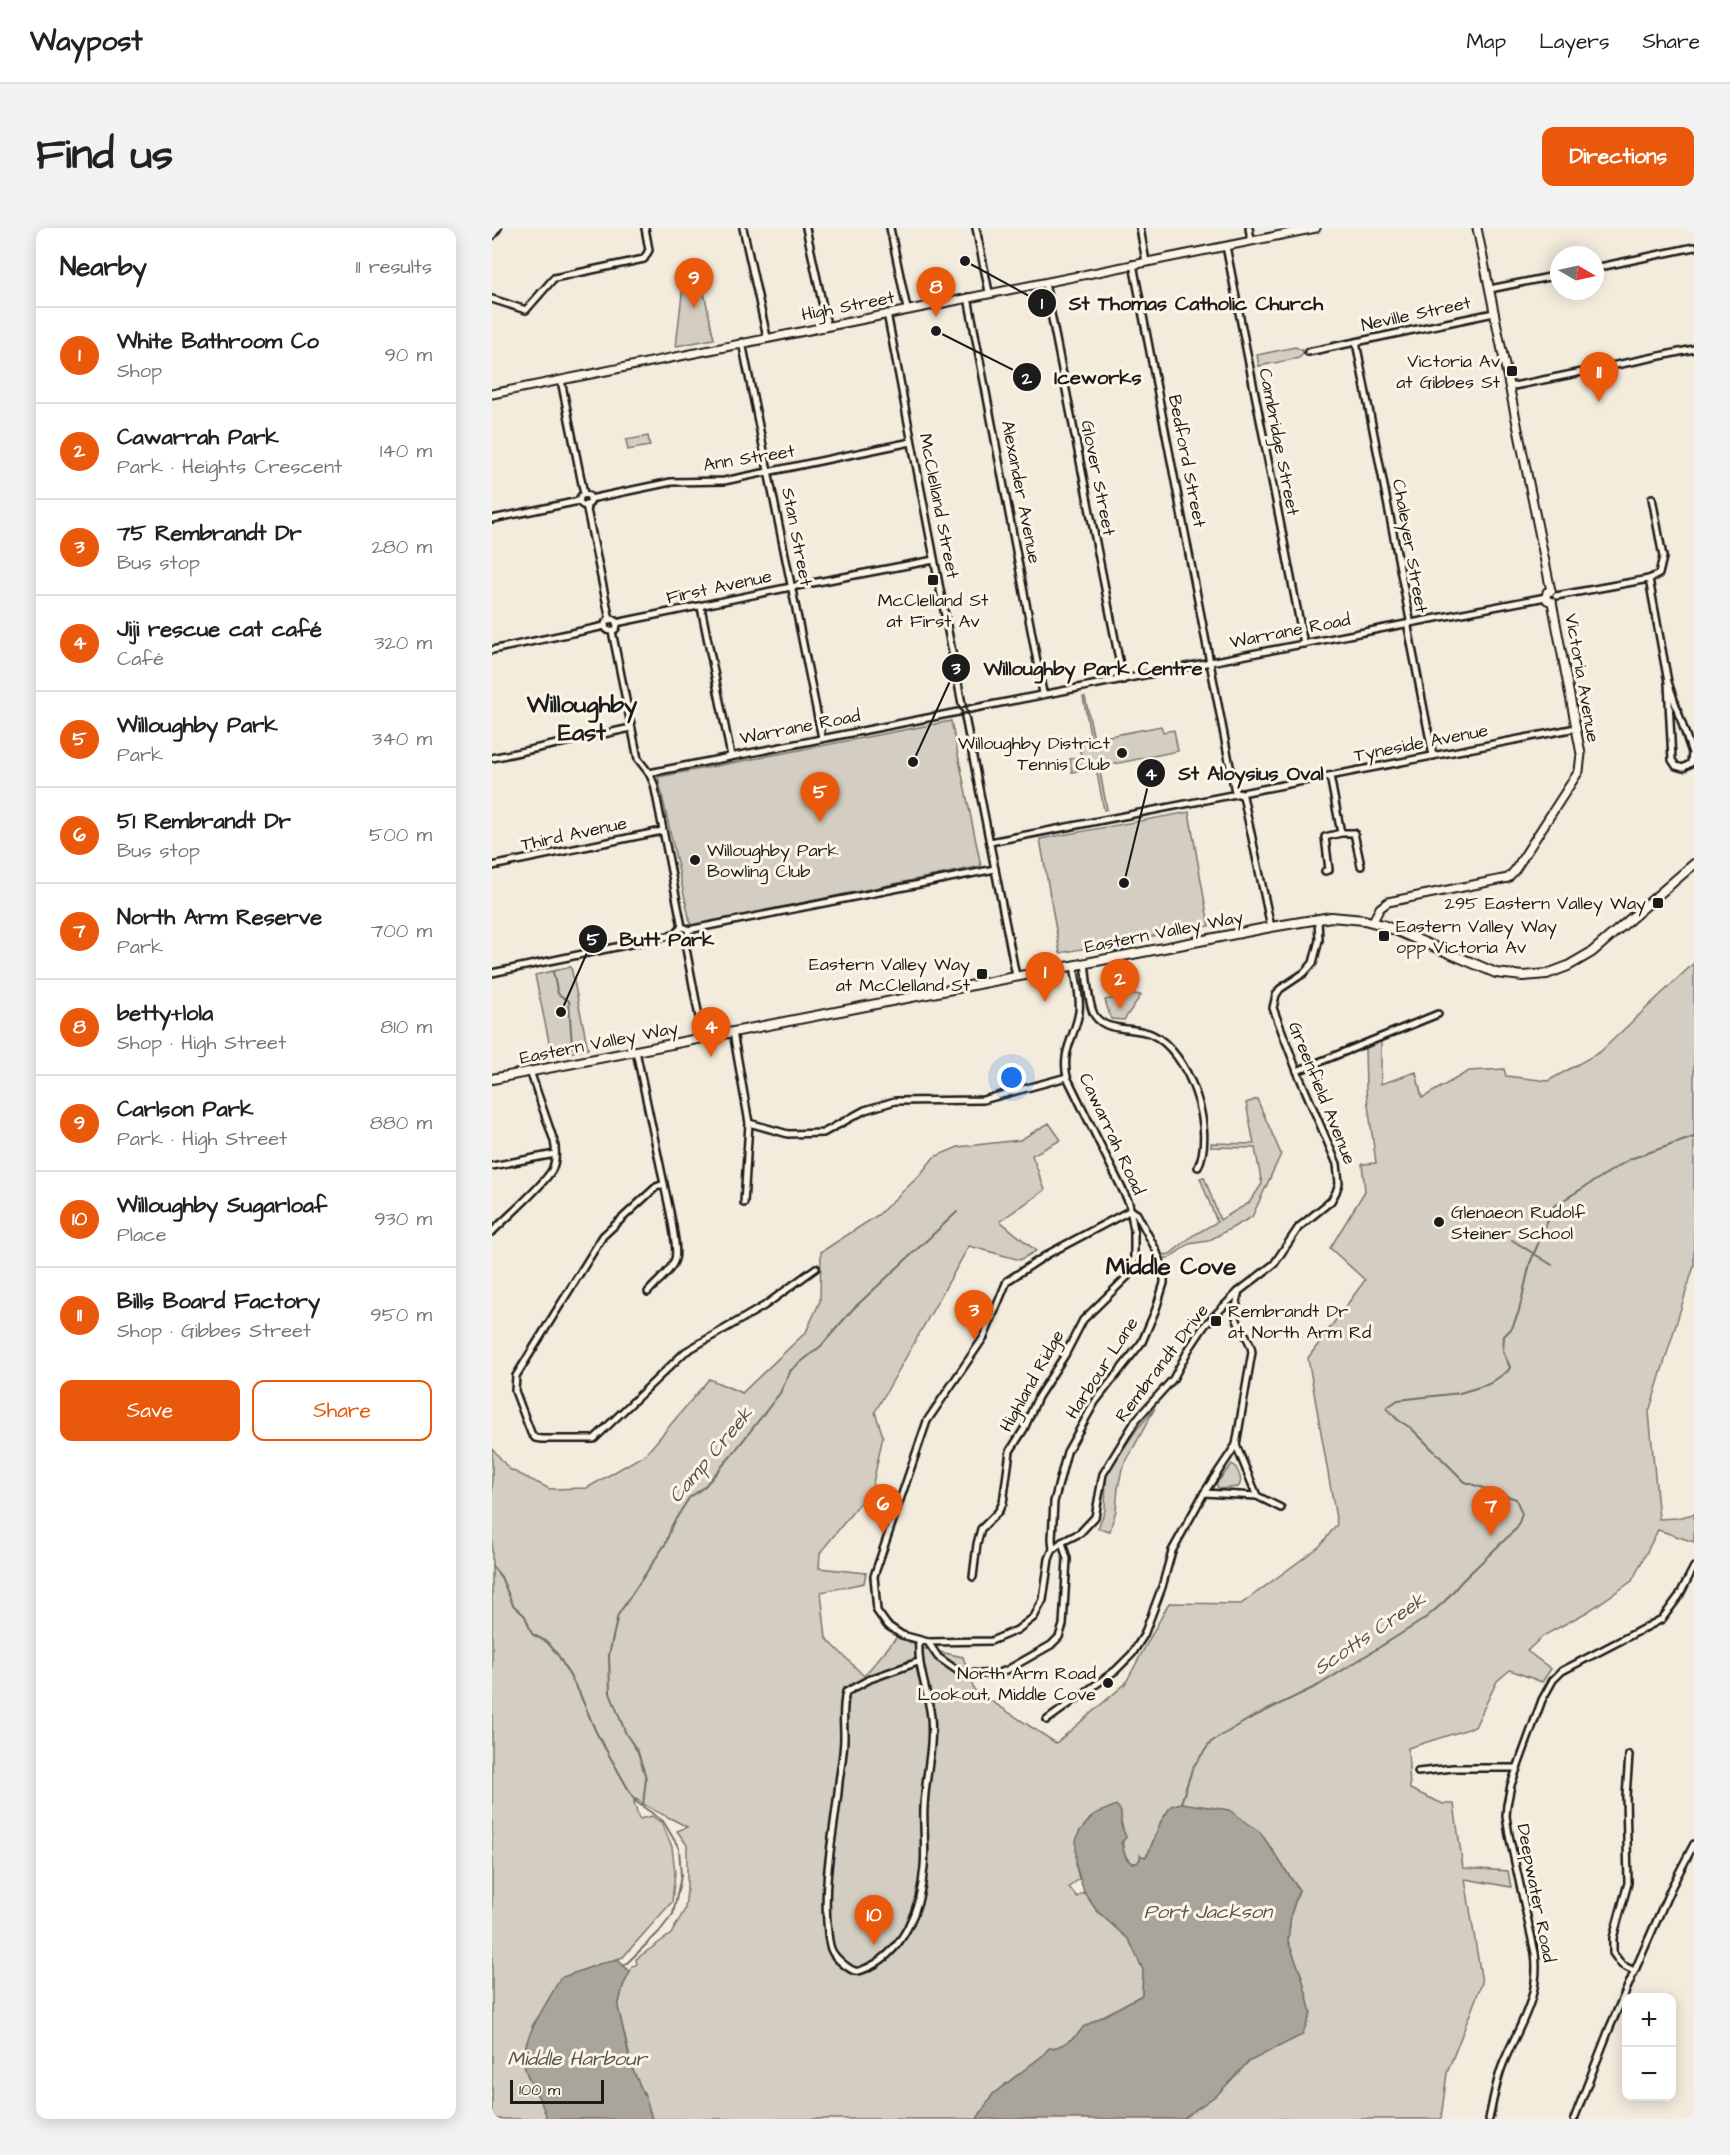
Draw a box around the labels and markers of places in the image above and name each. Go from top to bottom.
pin: 9 [674,259,714,308]
pin: 8 [916,268,956,317]
callout: St Thomas Catholic Church [1027,284,1335,322]
place label: Victoria Av at Gibbes St [1396,349,1501,395]
pin: 11 [1580,352,1618,402]
callout: Iceworks [1012,358,1154,396]
marker: Victoria Av at Gibbes St [1505,364,1519,378]
marker: McClelland St at First Av [926,573,940,587]
place label: McClelland St at First Av [878,588,989,634]
callout: Willoughby Park Centre [941,649,1214,687]
place label: Willoughby District Tennis Club [958,731,1111,777]
marker: Willoughby District Tennis Club [1115,746,1129,760]
callout: St Aloysius Oval [1136,754,1336,792]
pin: 5 [800,772,840,822]
place label: Willoughby Park Bowling Club [707,838,839,885]
marker: Willoughby Park Bowling Club [688,853,702,867]
place label: 295 Eastern Valley Way [1445,891,1646,917]
marker: 295 Eastern Valley Way [1651,896,1665,910]
place label: Eastern Valley Way opp Victoria Av [1396,914,1557,960]
callout: Butt Park [578,920,726,958]
marker: Eastern Valley Way opp Victoria Av [1377,929,1391,943]
place label: Eastern Valley Way at McClelland St [809,952,971,998]
pin: 1 [1026,952,1064,1002]
pin: 2 [1100,960,1140,1009]
marker: Eastern Valley Way at McClelland St [975,967,989,981]
pin: 4 [692,1008,730,1057]
place label: Glenaeon Rudolf Steiner School [1451,1200,1585,1246]
marker: Glenaeon Rudolf Steiner School [1432,1215,1446,1229]
pin: 3 [954,1290,994,1340]
place label: Rembrandt Dr at North Arm Rd [1228,1299,1371,1345]
marker: Rembrandt Dr at North Arm Rd [1209,1314,1223,1328]
pin: 6 [864,1484,902,1534]
pin: 7 [1472,1486,1510,1536]
place label: North Arm Road Lookout, Middle Cove [917,1661,1096,1707]
marker: North Arm Road Lookout, Middle Cove [1101,1676,1115,1690]
pin: 10 [854,1896,893,1945]

